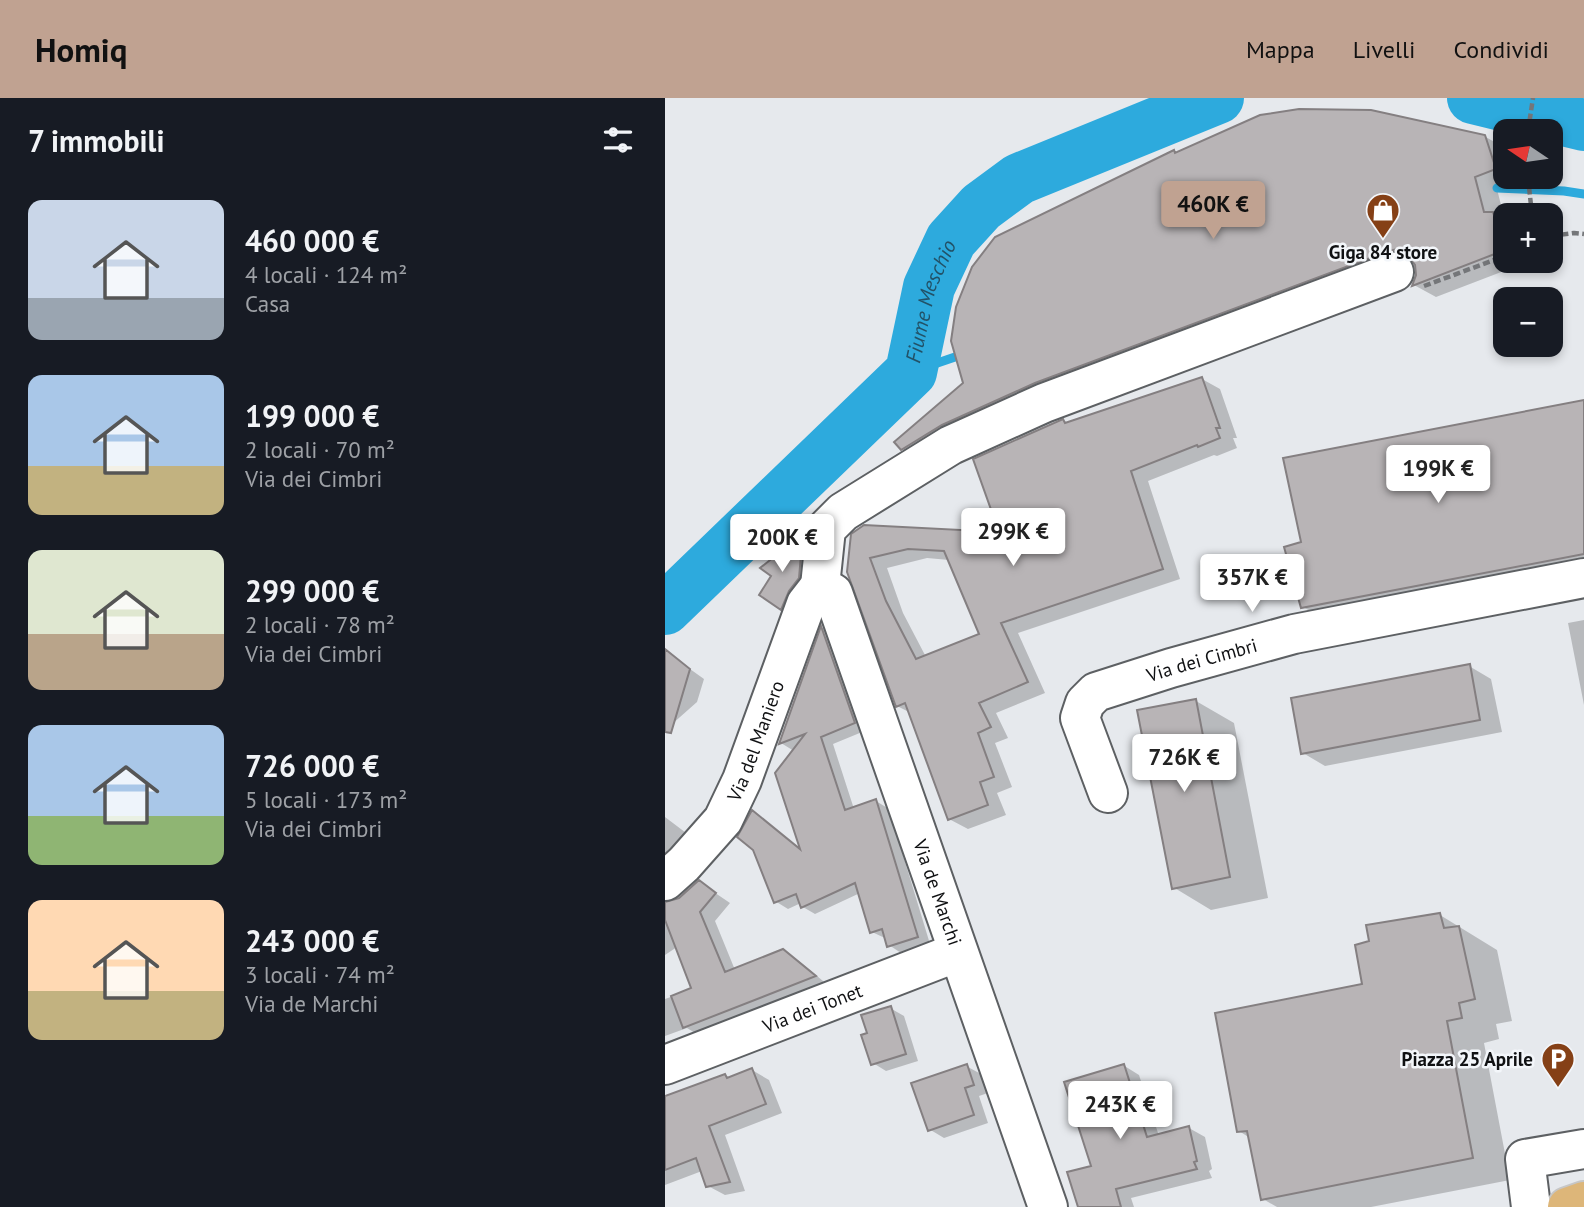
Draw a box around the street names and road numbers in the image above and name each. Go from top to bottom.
street label: Via dei Cimbri [1143,633,1260,687]
street label: Via del Maniero [721,677,789,806]
street label: Via de Marchi [908,835,967,948]
street label: Via dei Tonet [758,978,866,1039]

